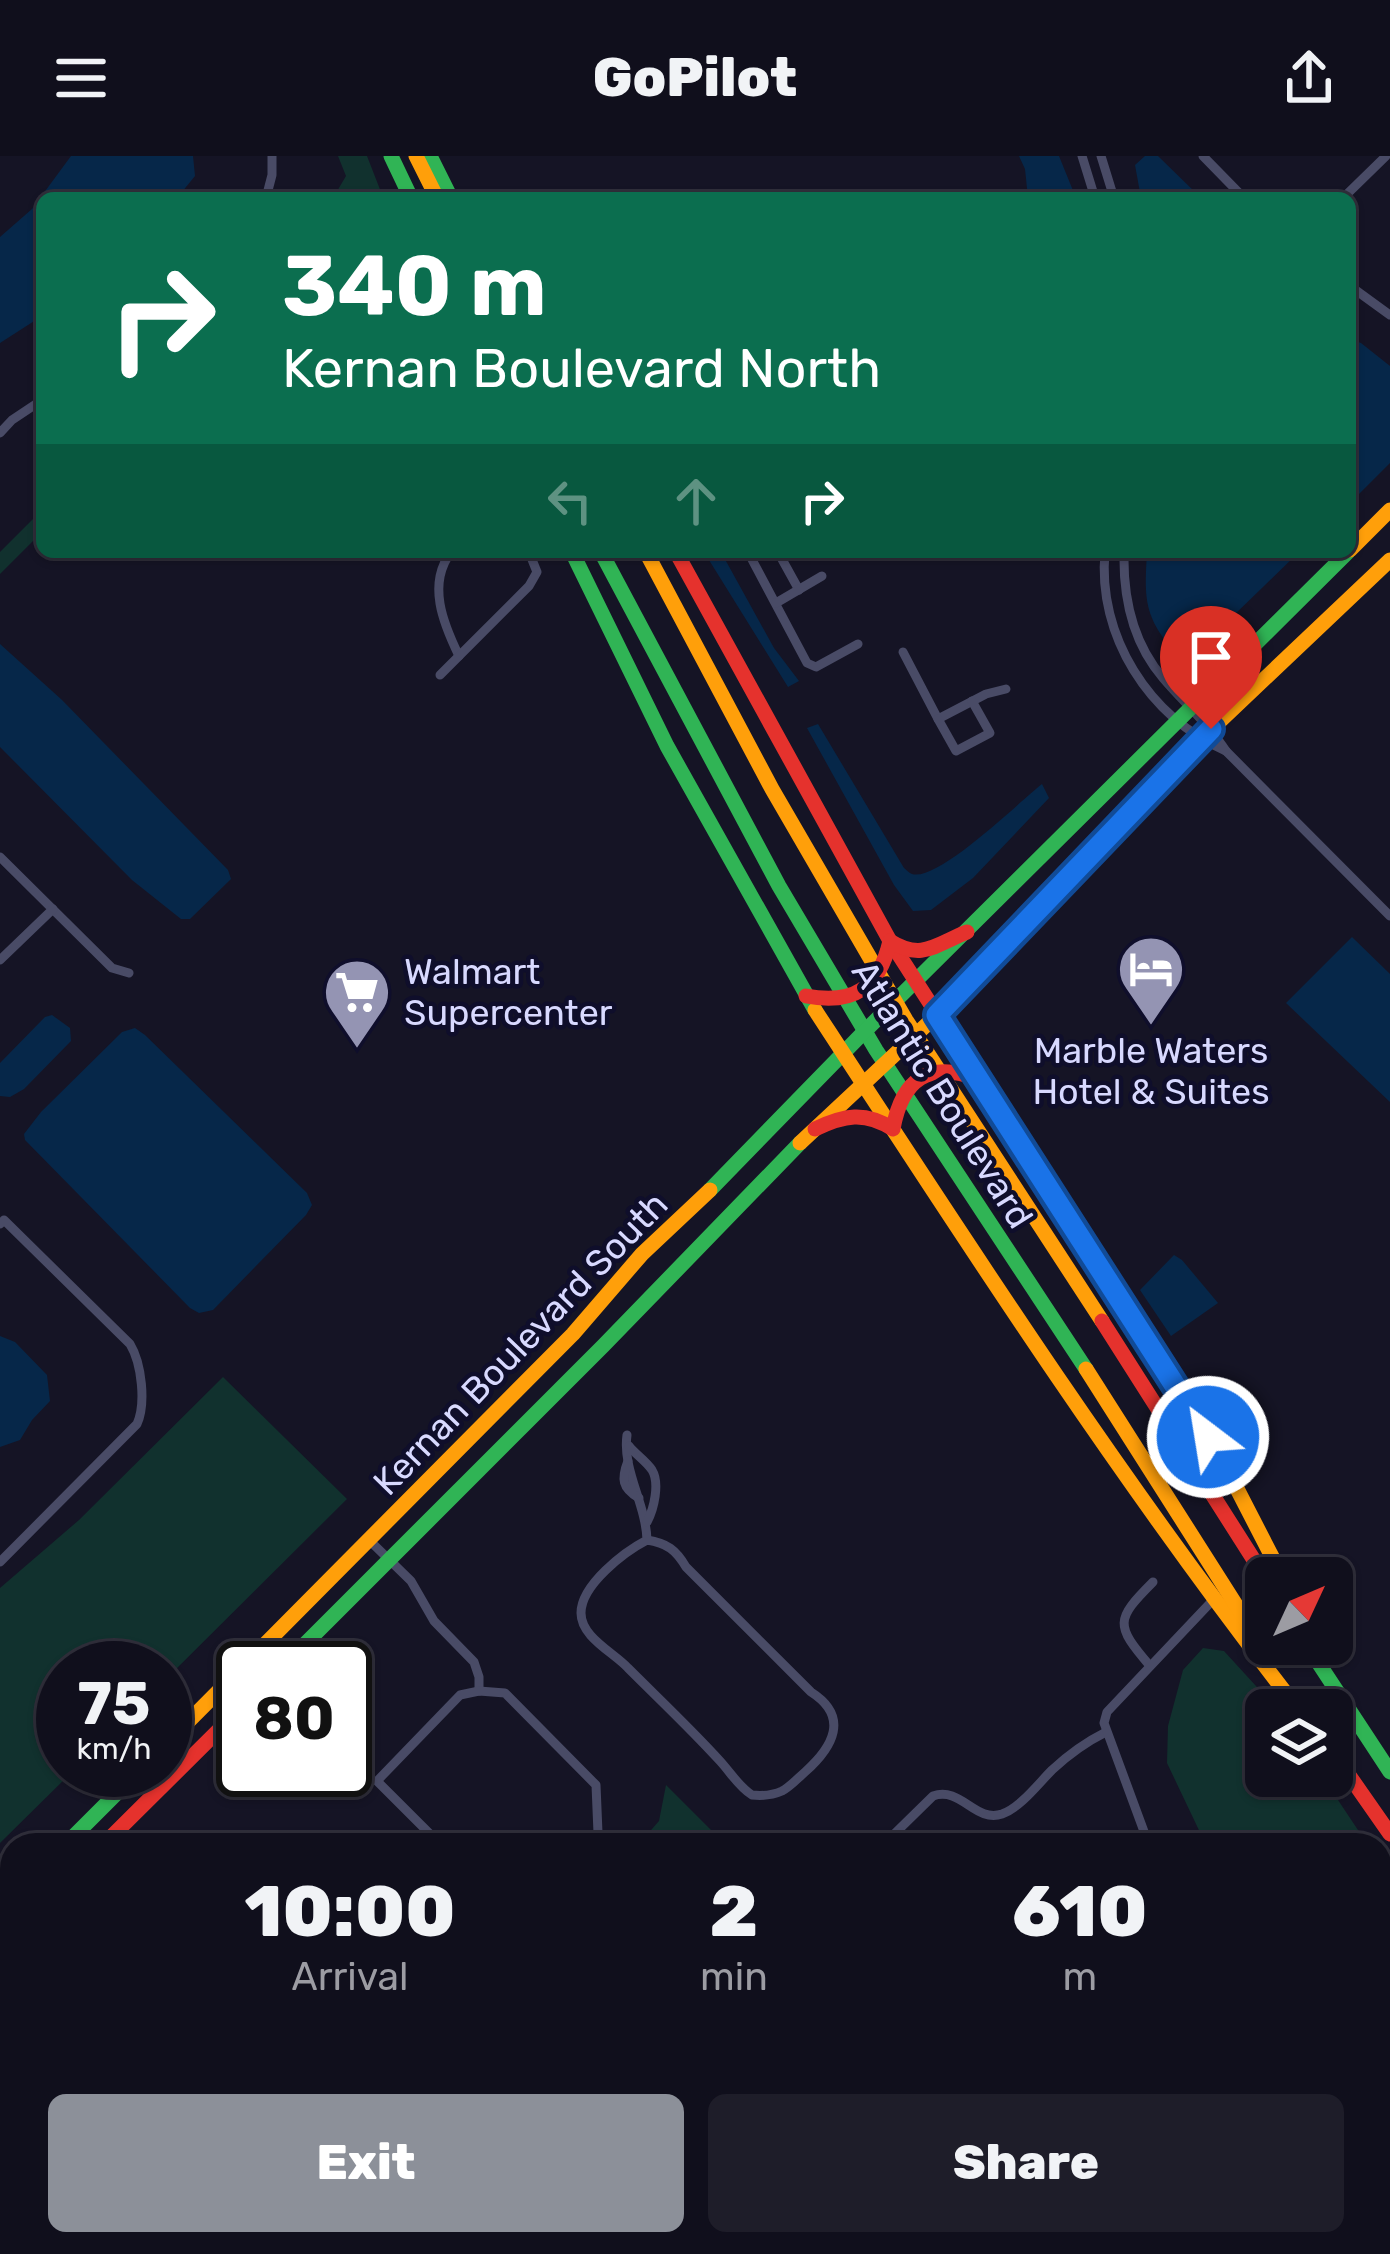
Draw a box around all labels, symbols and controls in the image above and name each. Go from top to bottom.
icon: menu [48,45,114,111]
icon: share [1276,45,1342,111]
text: GoPilot [593,46,797,110]
text: 340 m [282,236,547,336]
icon: right [84,240,240,396]
text: Kernan Boulevard North [282,337,881,401]
icon: left [537,468,603,534]
icon: ahead [663,468,729,534]
icon: right [789,468,855,534]
pin [1160,606,1262,729]
icon: arrive [1178,624,1244,690]
hotel icon: Marble Waters Hotel & Suites [1116,934,1186,1028]
place label: Walmart Supercenter [404,950,613,1034]
street label: Atlantic Boulevard [843,953,1042,1236]
supermarket icon: Walmart Supercenter [322,957,392,1051]
place label: Marble Waters Hotel & Suites [1032,1029,1270,1113]
street label: Kernan Boulevard South [364,1183,676,1504]
position arrow [1145,1374,1271,1500]
north arrow [1245,1557,1353,1665]
map controls [1245,1557,1353,1797]
speed limit sign: 80 [216,1641,372,1797]
text: 75 [77,1668,151,1739]
button: layers [1245,1689,1353,1797]
text: km/h [77,1731,151,1767]
text: 10:00 [245,1869,456,1954]
text: 2 [710,1869,758,1954]
text: 610 [1012,1869,1147,1954]
text: Arrival [292,1954,409,2000]
text: min [700,1954,768,2000]
text: m [1063,1954,1097,2000]
button: Exit [48,2094,684,2232]
button: Share [708,2094,1344,2232]

